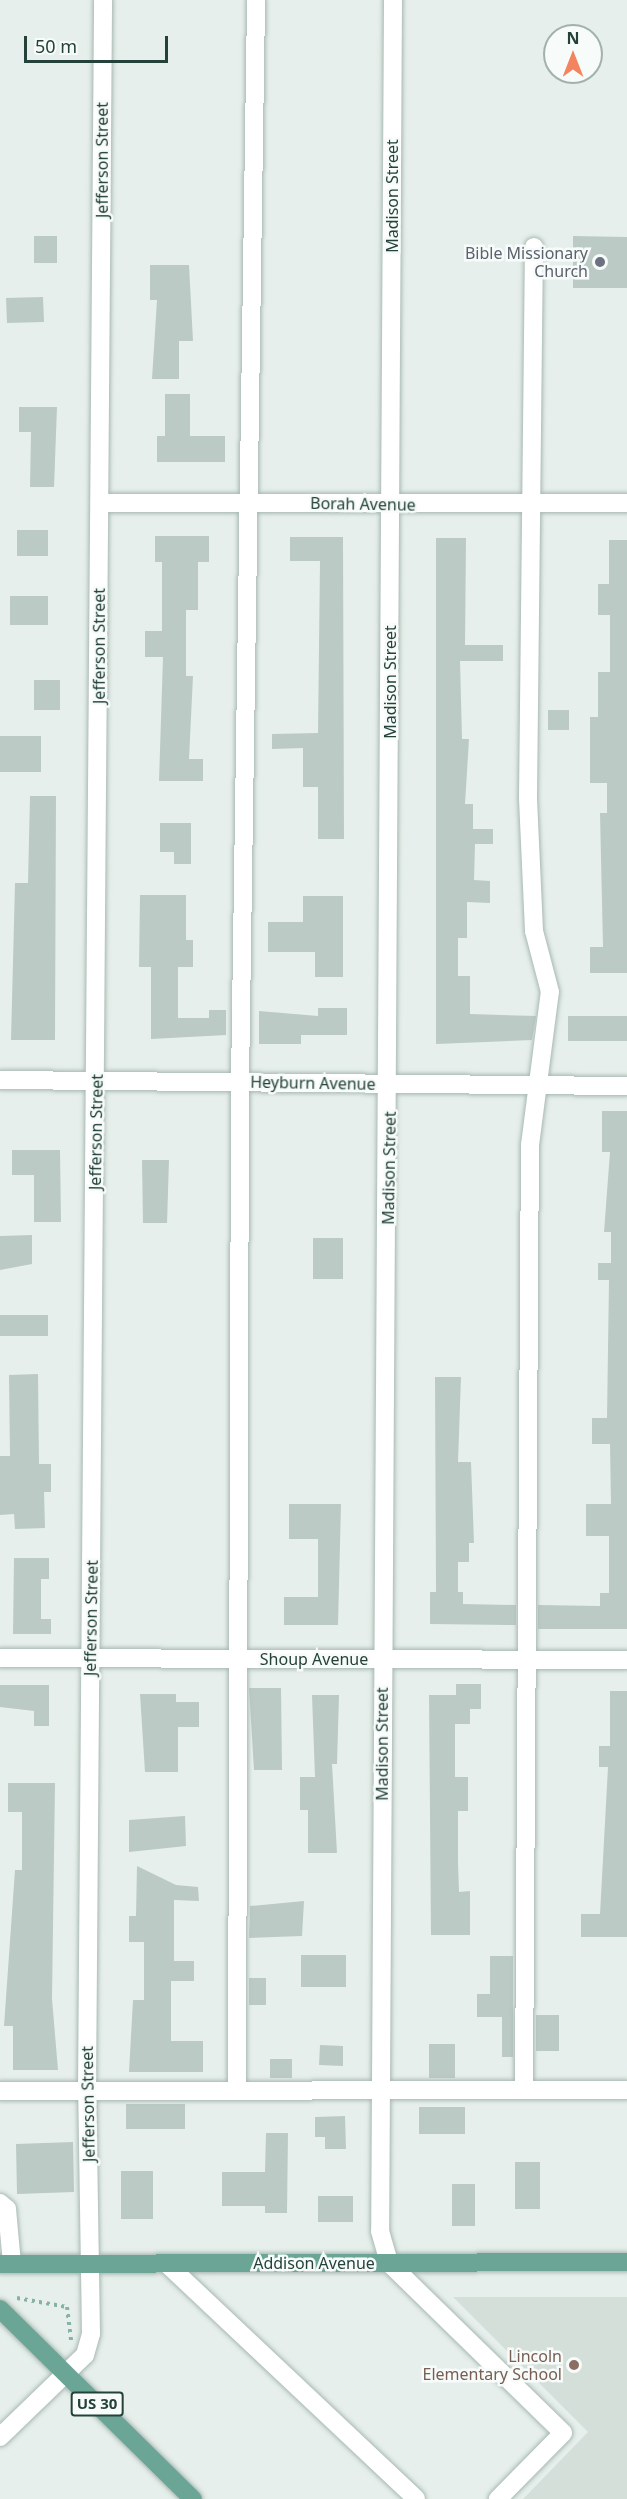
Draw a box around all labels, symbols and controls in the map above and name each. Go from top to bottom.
scale bar [27,24,171,62]
north arrow [543,24,603,84]
text: N [566,27,580,49]
text: 50 m [35,34,77,58]
street label: Jefferson Street [92,102,112,218]
street label: Madison Street [382,139,402,253]
place label: Bible Missionary Church [465,243,588,281]
marker: Bible Missionary Church [593,255,607,269]
street label: Borah Avenue [310,493,416,515]
street label: Jefferson Street [89,588,109,704]
street label: Madison Street [380,625,400,739]
street label: Heyburn Avenue [250,1072,376,1094]
street label: Jefferson Street [85,1074,107,1190]
street label: Madison Street [378,1111,400,1225]
street label: Jefferson Street [80,1560,102,1676]
street label: Shoup Avenue [260,1649,368,1669]
street label: Madison Street [372,1687,392,1801]
street label: Jefferson Street [77,2046,99,2162]
street label: Addison Avenue [253,2253,375,2273]
place label: Lincoln Elementary School [423,2346,562,2384]
marker: Lincoln Elementary School [567,2358,581,2372]
road number: US 30 [70,2392,124,2416]

